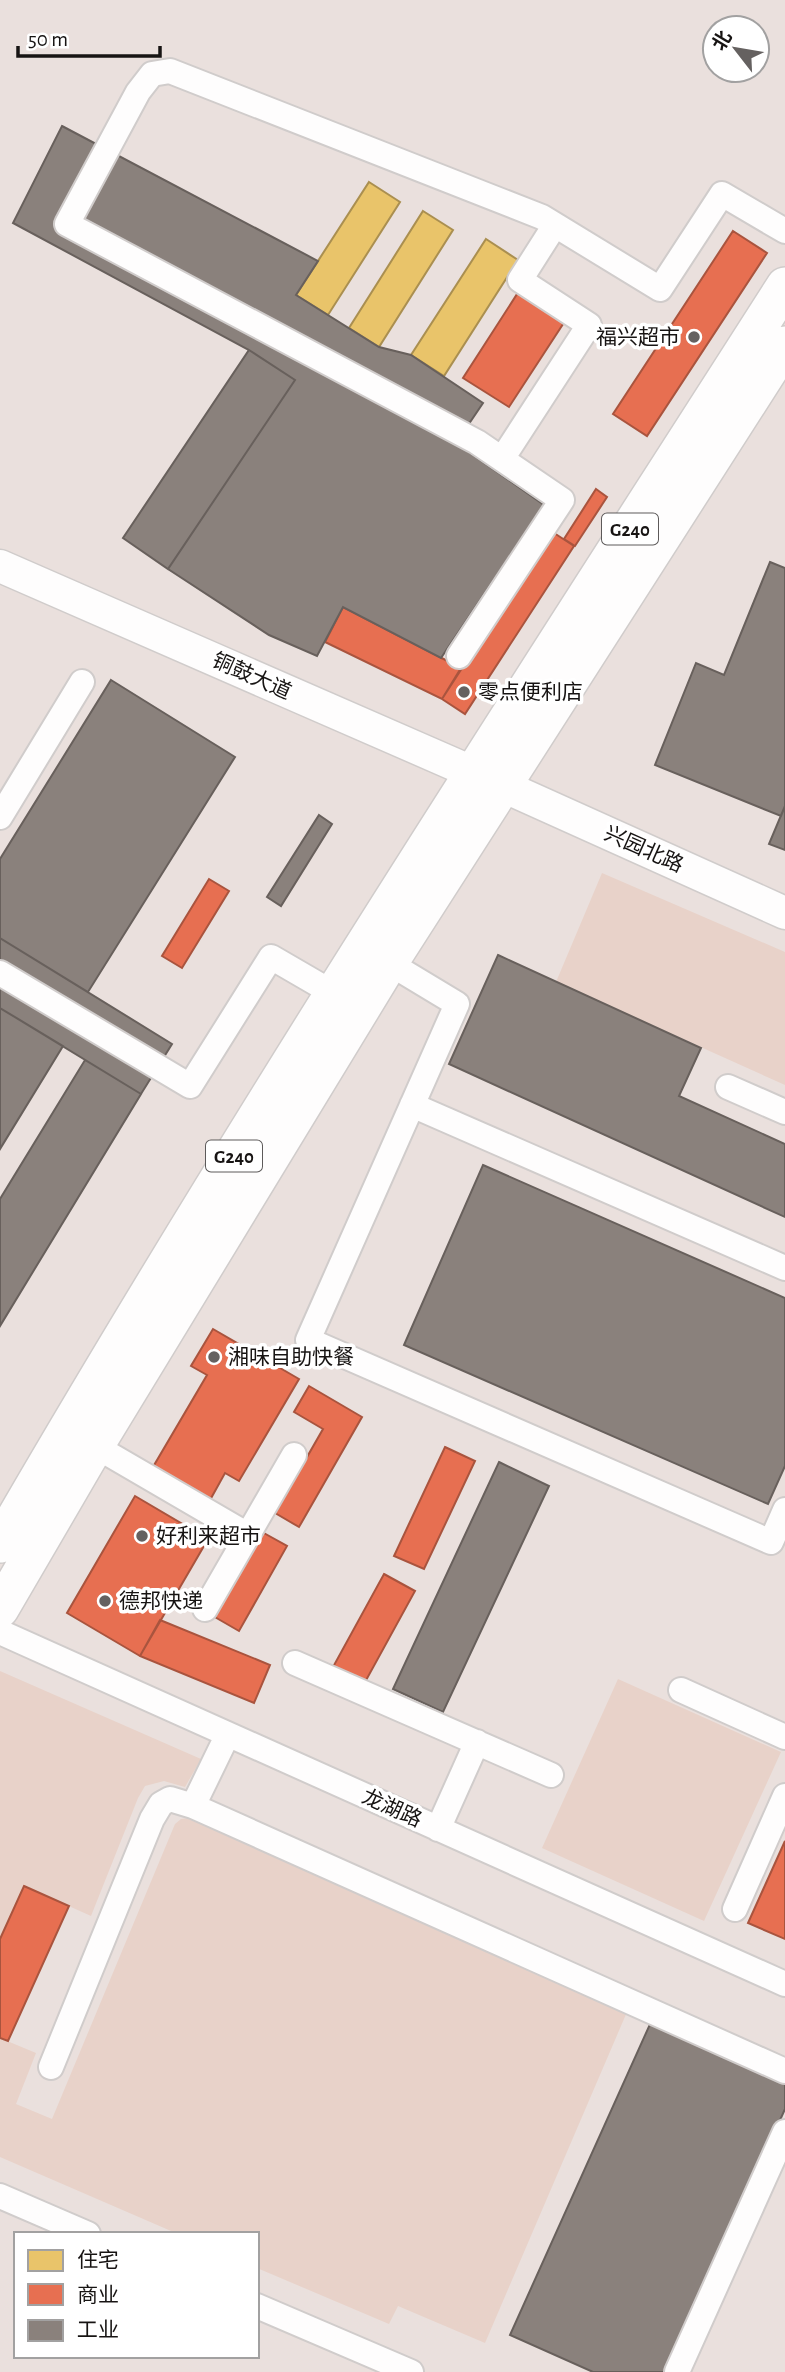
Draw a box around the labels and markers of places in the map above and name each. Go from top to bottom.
place label: 福兴超市 [596,326,680,348]
marker: 福兴超市 [686,329,702,345]
place label: 零点便利店 [478,681,583,703]
marker: 零点便利店 [456,684,472,700]
place label: 湘味自助快餐 [228,1346,354,1368]
marker: 湘味自助快餐 [206,1349,222,1365]
place label: 好利来超市 [156,1525,261,1547]
marker: 好利来超市 [134,1528,150,1544]
place label: 德邦快递 [119,1590,203,1612]
marker: 德邦快递 [97,1593,113,1609]

